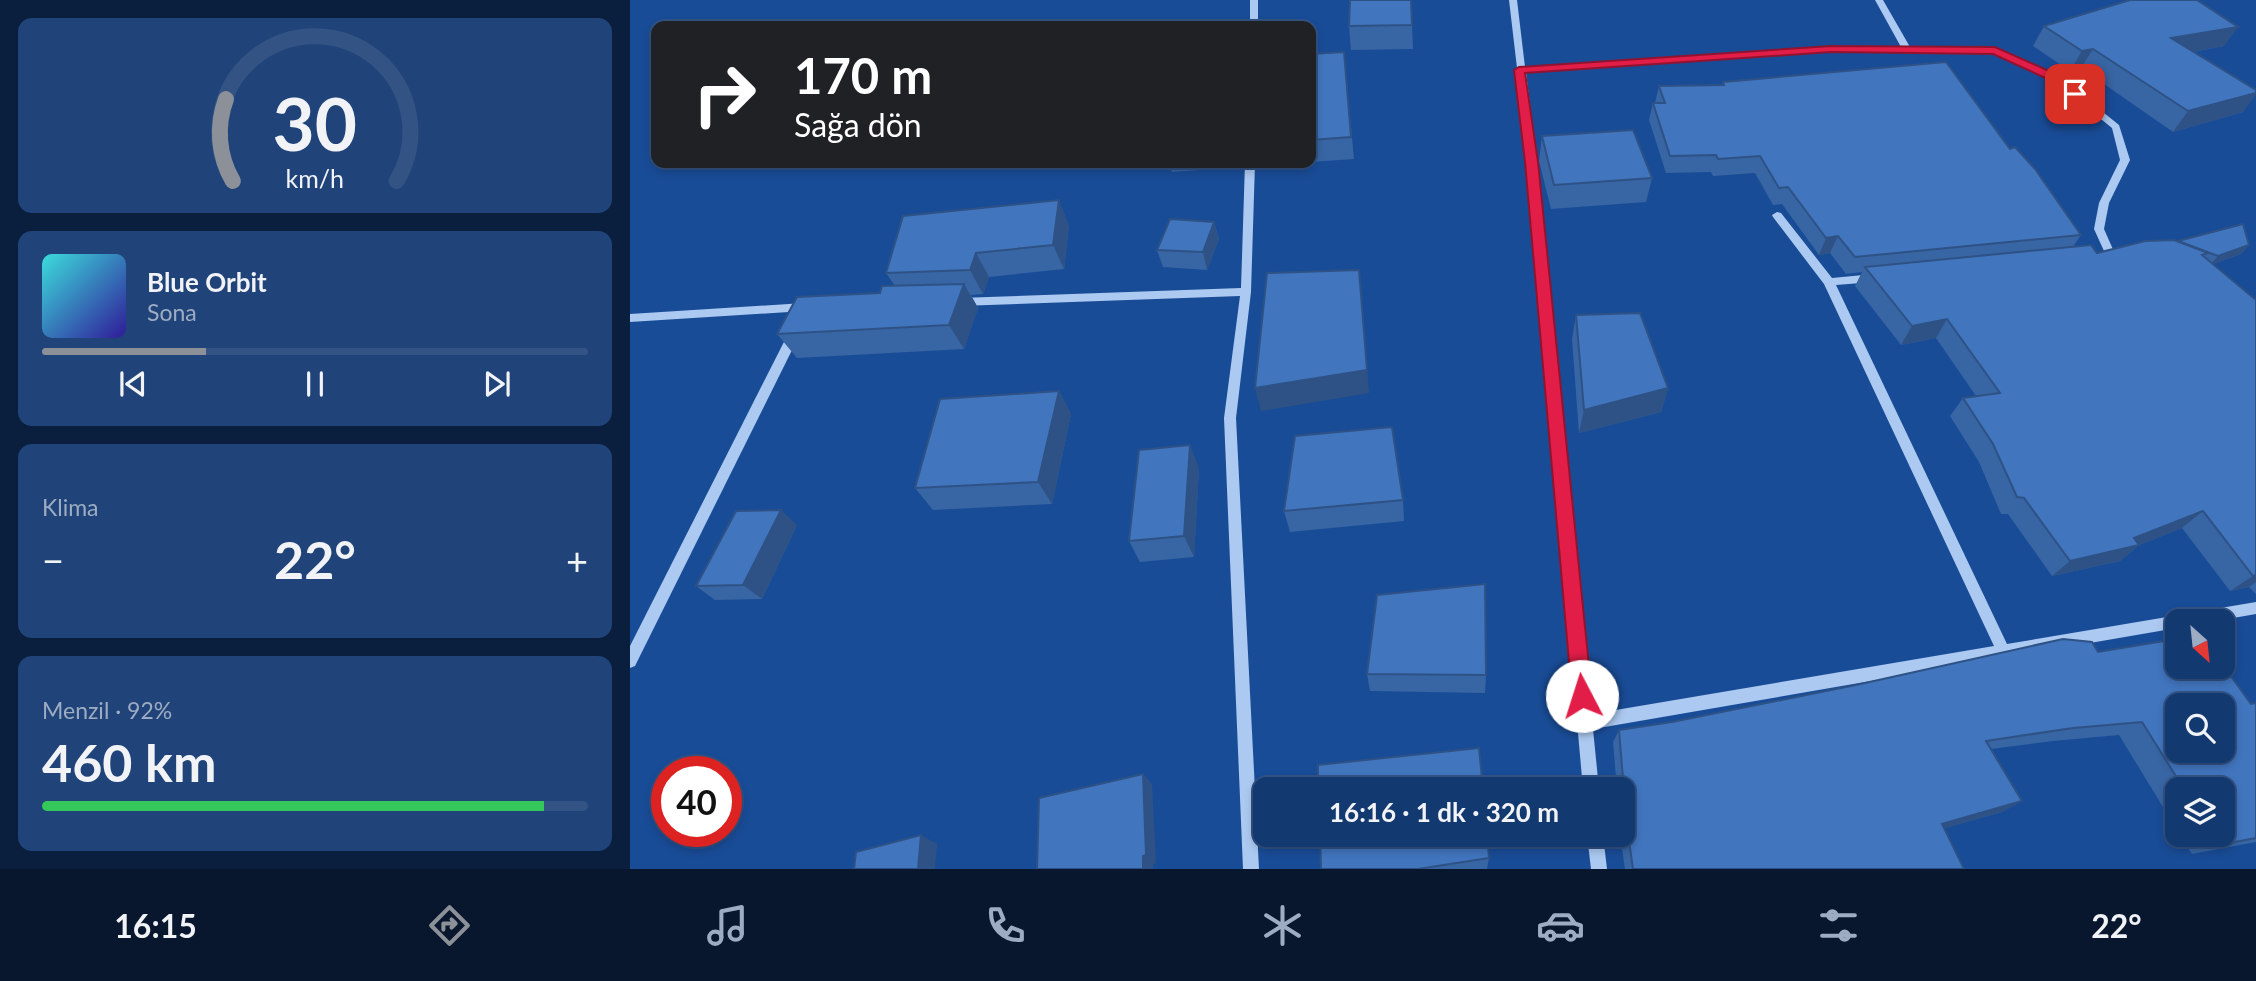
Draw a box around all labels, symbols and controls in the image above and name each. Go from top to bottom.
text: 170 m [794,46,932,104]
icon: right [679,49,770,140]
pin [2045,64,2105,124]
icon: arrive [2056,75,2094,113]
text: 30 [273,80,357,168]
text: Sağa dön [794,105,922,144]
text: km/h [286,163,344,193]
text: Blue Orbit [147,266,267,298]
text: Sona [147,298,197,326]
icon: previous [114,365,152,403]
icon: pause [296,365,334,403]
icon: next [478,365,516,403]
text: Klima [42,493,99,521]
text: 22° [274,528,356,590]
text: − [42,537,64,583]
text: + [566,537,588,583]
north arrow [2165,609,2235,679]
map controls [2165,609,2235,847]
position arrow [1545,659,1619,733]
button: search [2165,693,2235,763]
text: Menzil · 92% [42,696,172,724]
text: 460 km [42,731,216,793]
speed limit sign: 40 [651,756,742,847]
button: layers [2165,777,2235,847]
text: 16:16 · 1 dk · 320 m [1329,796,1559,828]
icon: directions [425,901,474,950]
icon: music [703,901,752,950]
icon: phone [981,901,1030,950]
icon: climate [1258,901,1307,950]
icon: car [1536,901,1585,950]
icon: filters [1814,901,1863,950]
text: 16:15 [114,906,197,945]
text: 22° [2091,906,2142,945]

